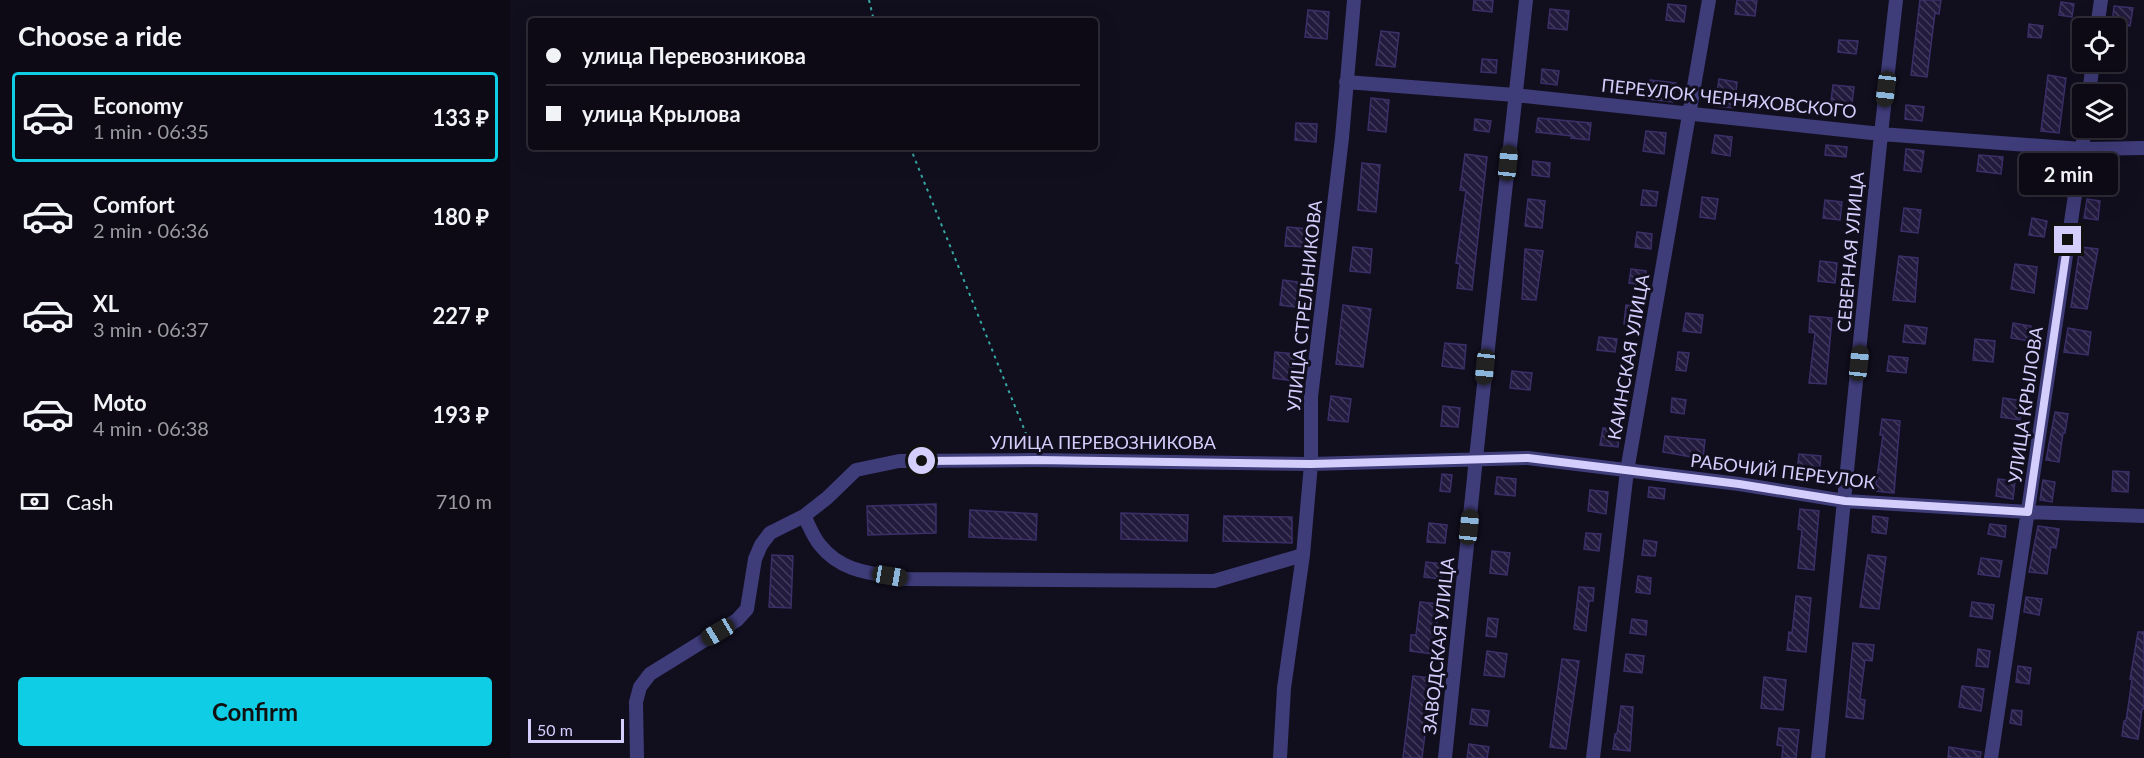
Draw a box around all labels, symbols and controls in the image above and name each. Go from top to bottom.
map controls [2072,18,2126,138]
button: locate [2072,18,2126,72]
text: Choose a ride [18,19,182,52]
text: улица Перевозникова [582,42,806,69]
car [1875,70,1897,108]
street label: ПЕРЕУЛОК ЧЕРНЯХОВСКОГО [1600,74,1858,122]
button: layers [2072,84,2126,138]
icon: car [21,90,75,144]
text: Economy [93,92,183,119]
text: улица Крылова [582,100,741,127]
text: 133 ₽ [433,104,489,131]
text: 1 min · 06:35 [93,119,209,143]
car [1497,144,1519,182]
callout: 2 min [2018,153,2118,195]
text: 2 min [2044,162,2093,186]
street label: СЕВЕРНАЯ УЛИЦА [1832,170,1868,333]
icon: car [21,189,75,243]
text: Comfort [93,191,175,218]
street label: УЛИЦА СТРЕЛЬНИКОВА [1282,198,1326,413]
text: 180 ₽ [433,203,489,230]
text: 2 min · 06:36 [93,218,209,242]
route end [2054,226,2081,253]
street label: КАИНСКАЯ УЛИЦА [1603,271,1654,441]
icon: car [21,288,75,342]
text: XL [93,290,119,317]
text: 227 ₽ [433,302,489,329]
text: 3 min · 06:37 [93,317,209,341]
street label: УЛИЦА КРЫЛОВА [2003,324,2047,485]
car [1848,344,1870,382]
car [1474,348,1496,386]
icon: car [21,387,75,441]
text: Moto [93,389,147,416]
text: 193 ₽ [433,401,489,428]
text: 4 min · 06:38 [93,416,209,440]
street label: УЛИЦА ПЕРЕВОЗНИКОВА [990,431,1217,453]
route start [908,447,935,474]
street label: РАБОЧИЙ ПЕРЕУЛОК [1689,449,1877,493]
icon: cash [18,485,51,518]
text: Cash [66,488,113,515]
text: 710 m [436,489,492,513]
car [1458,508,1480,546]
street label: ЗАВОДСКАЯ УЛИЦА [1418,555,1458,735]
car [871,564,909,588]
car [698,615,738,649]
button: Confirm [18,677,492,746]
scale bar [528,716,624,744]
text: 50 m [537,720,573,739]

